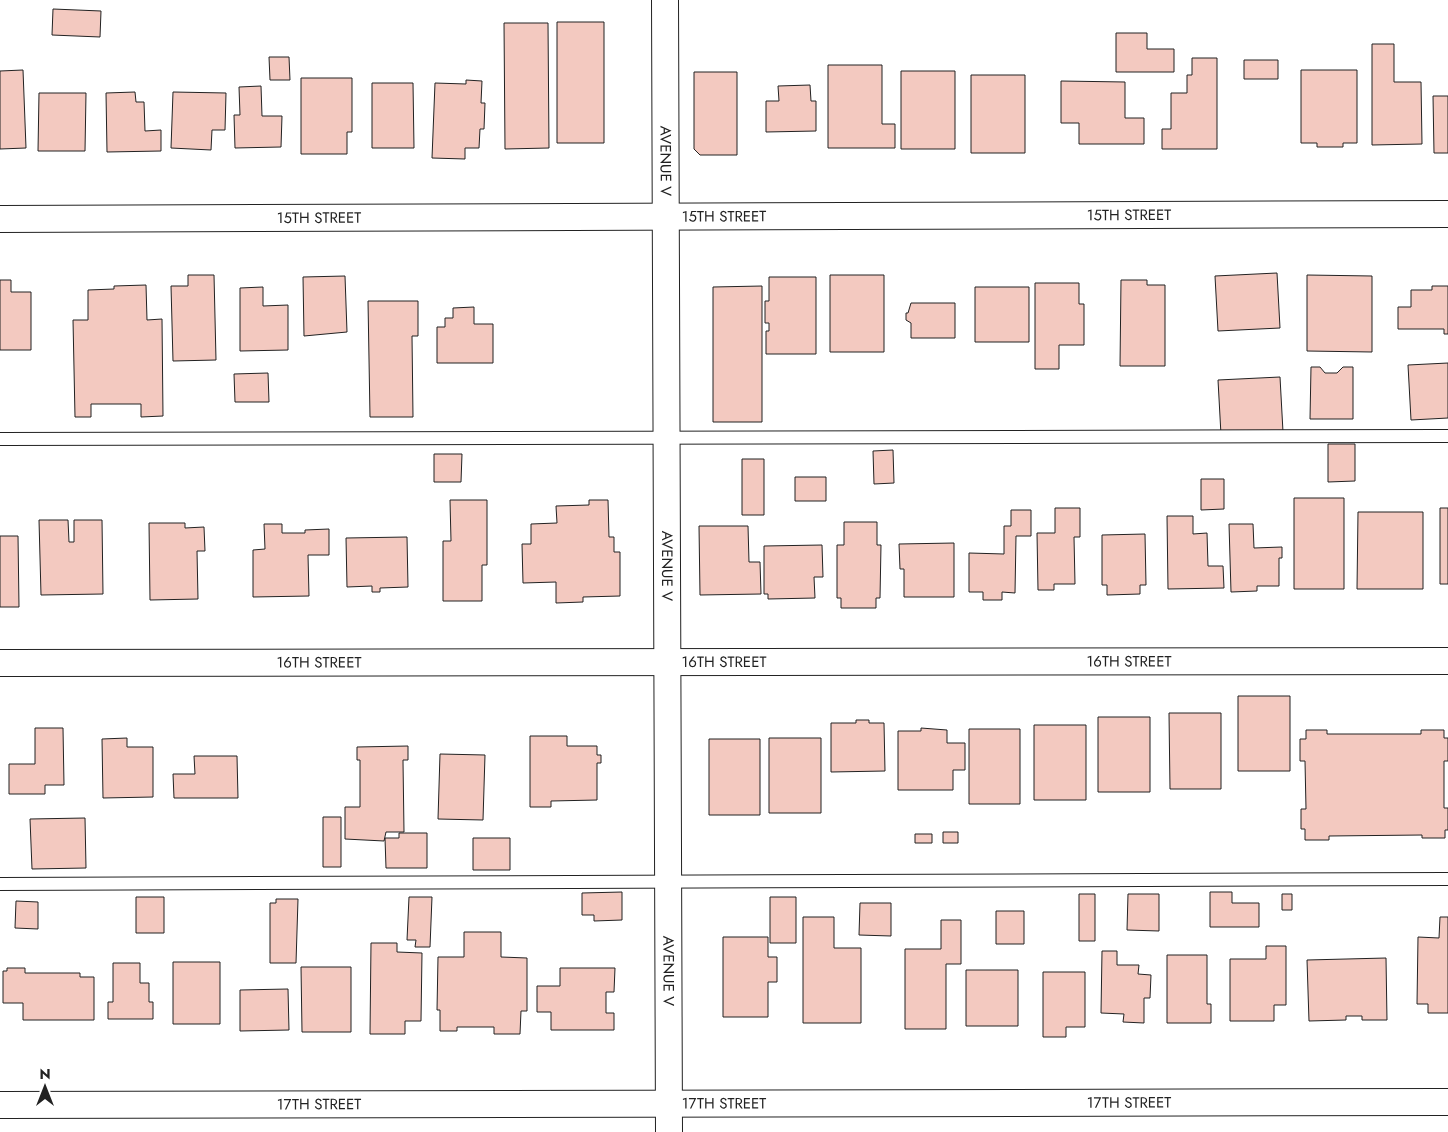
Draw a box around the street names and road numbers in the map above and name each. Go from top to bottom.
street label: AVENUE V [654,126,677,196]
street label: 15TH STREET [1087,204,1171,226]
street label: 15TH STREET [682,205,766,228]
street label: 15TH STREET [277,207,361,229]
street label: AVENUE V [656,531,678,601]
street label: 16TH STREET [1087,650,1171,672]
street label: 16TH STREET [682,651,766,673]
street label: 16TH STREET [277,652,361,674]
street label: AVENUE V [657,936,680,1006]
street label: 17TH STREET [682,1092,766,1115]
street label: 17TH STREET [1087,1092,1171,1114]
street label: 17TH STREET [277,1093,361,1115]

